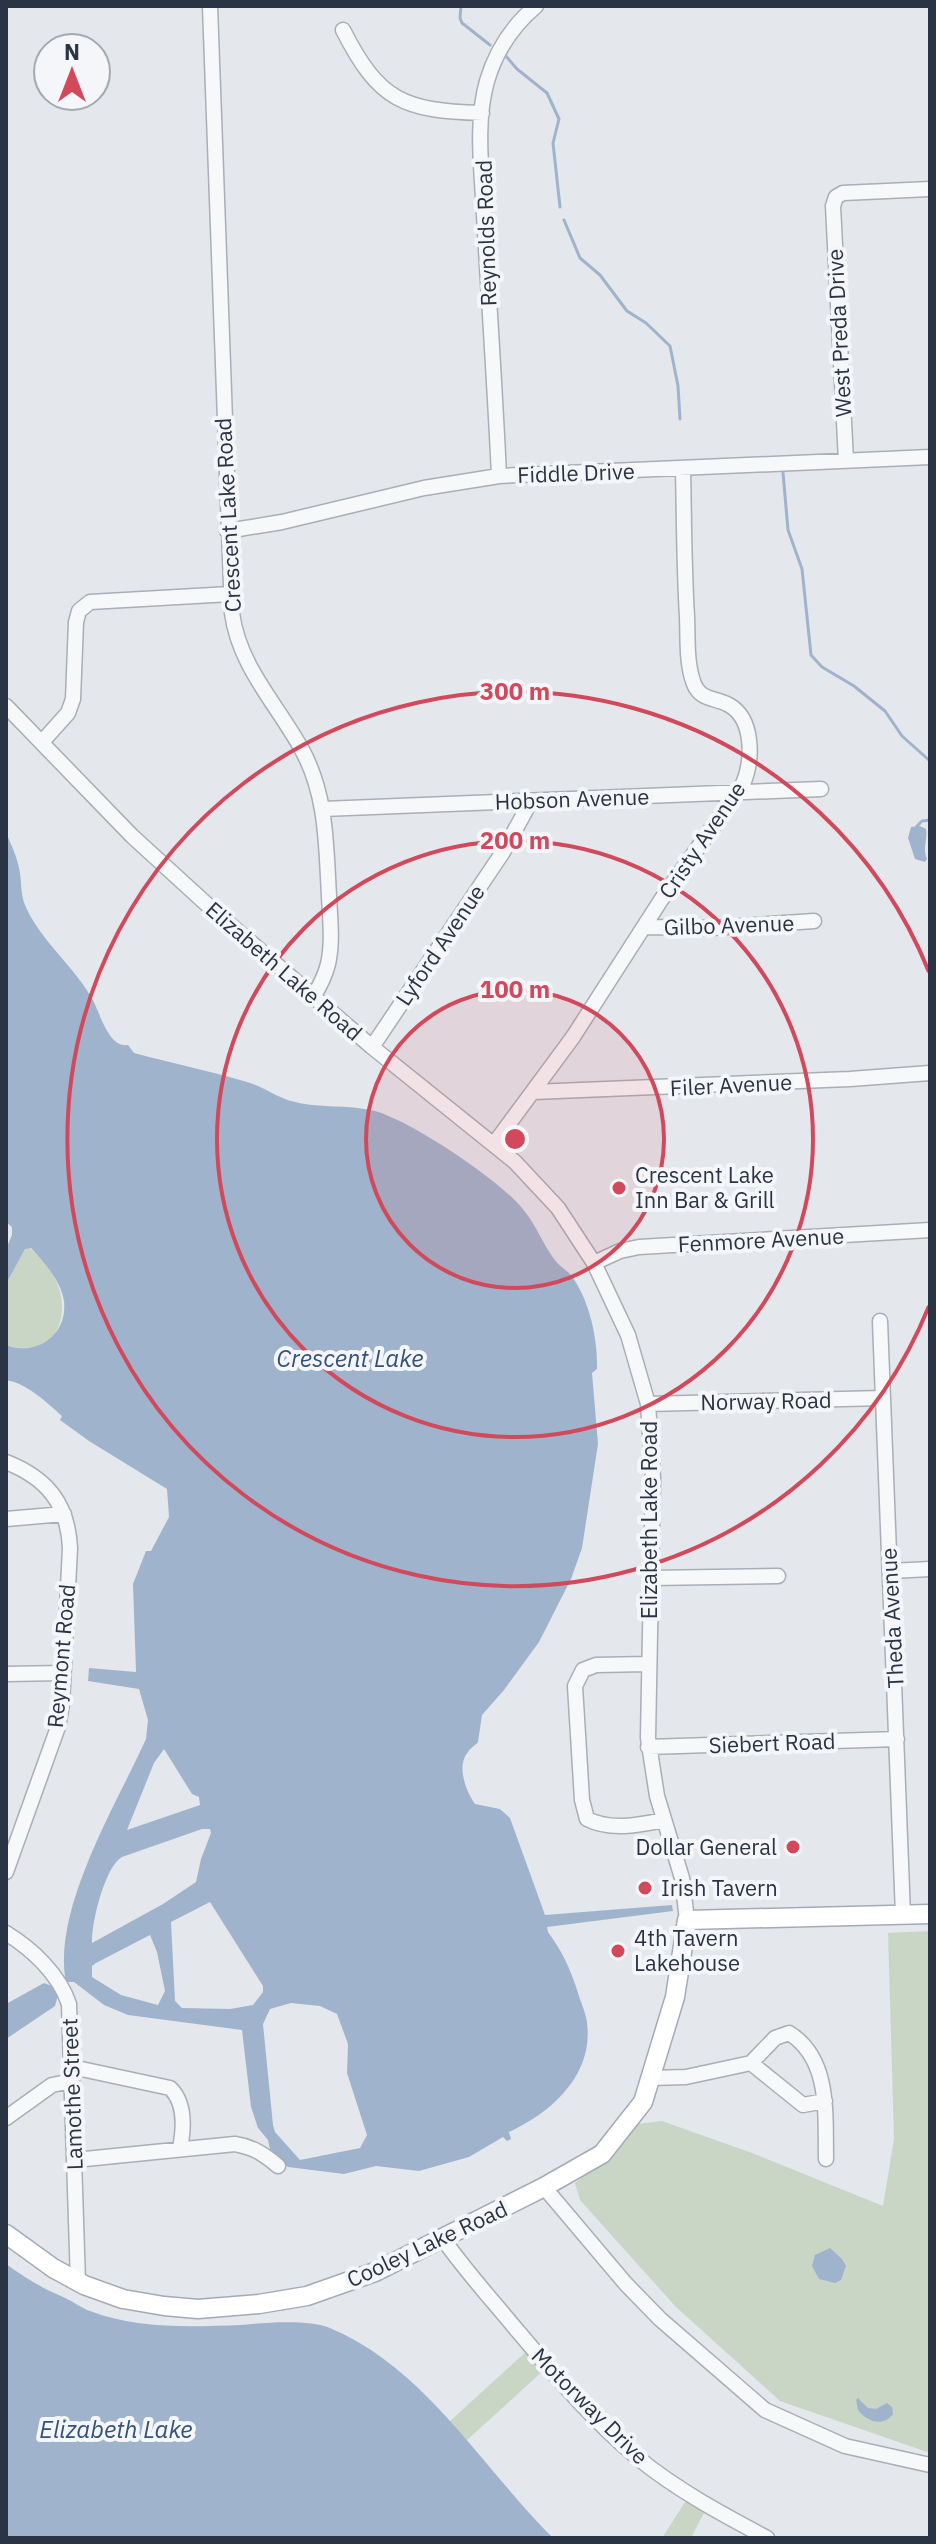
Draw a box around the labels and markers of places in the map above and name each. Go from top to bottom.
centre of rings [501,1125,529,1153]
place label: Crescent Lake Inn Bar & Grill [635,1160,775,1214]
marker: Crescent Lake Inn Bar & Grill [610,1179,628,1197]
place label: Dollar General [635,1832,777,1861]
marker: Dollar General [784,1838,802,1856]
place label: Irish Tavern [661,1873,778,1902]
marker: Irish Tavern [636,1879,654,1897]
place label: 4th Tavern Lakehouse [634,1923,740,1977]
marker: 4th Tavern Lakehouse [609,1942,627,1960]

